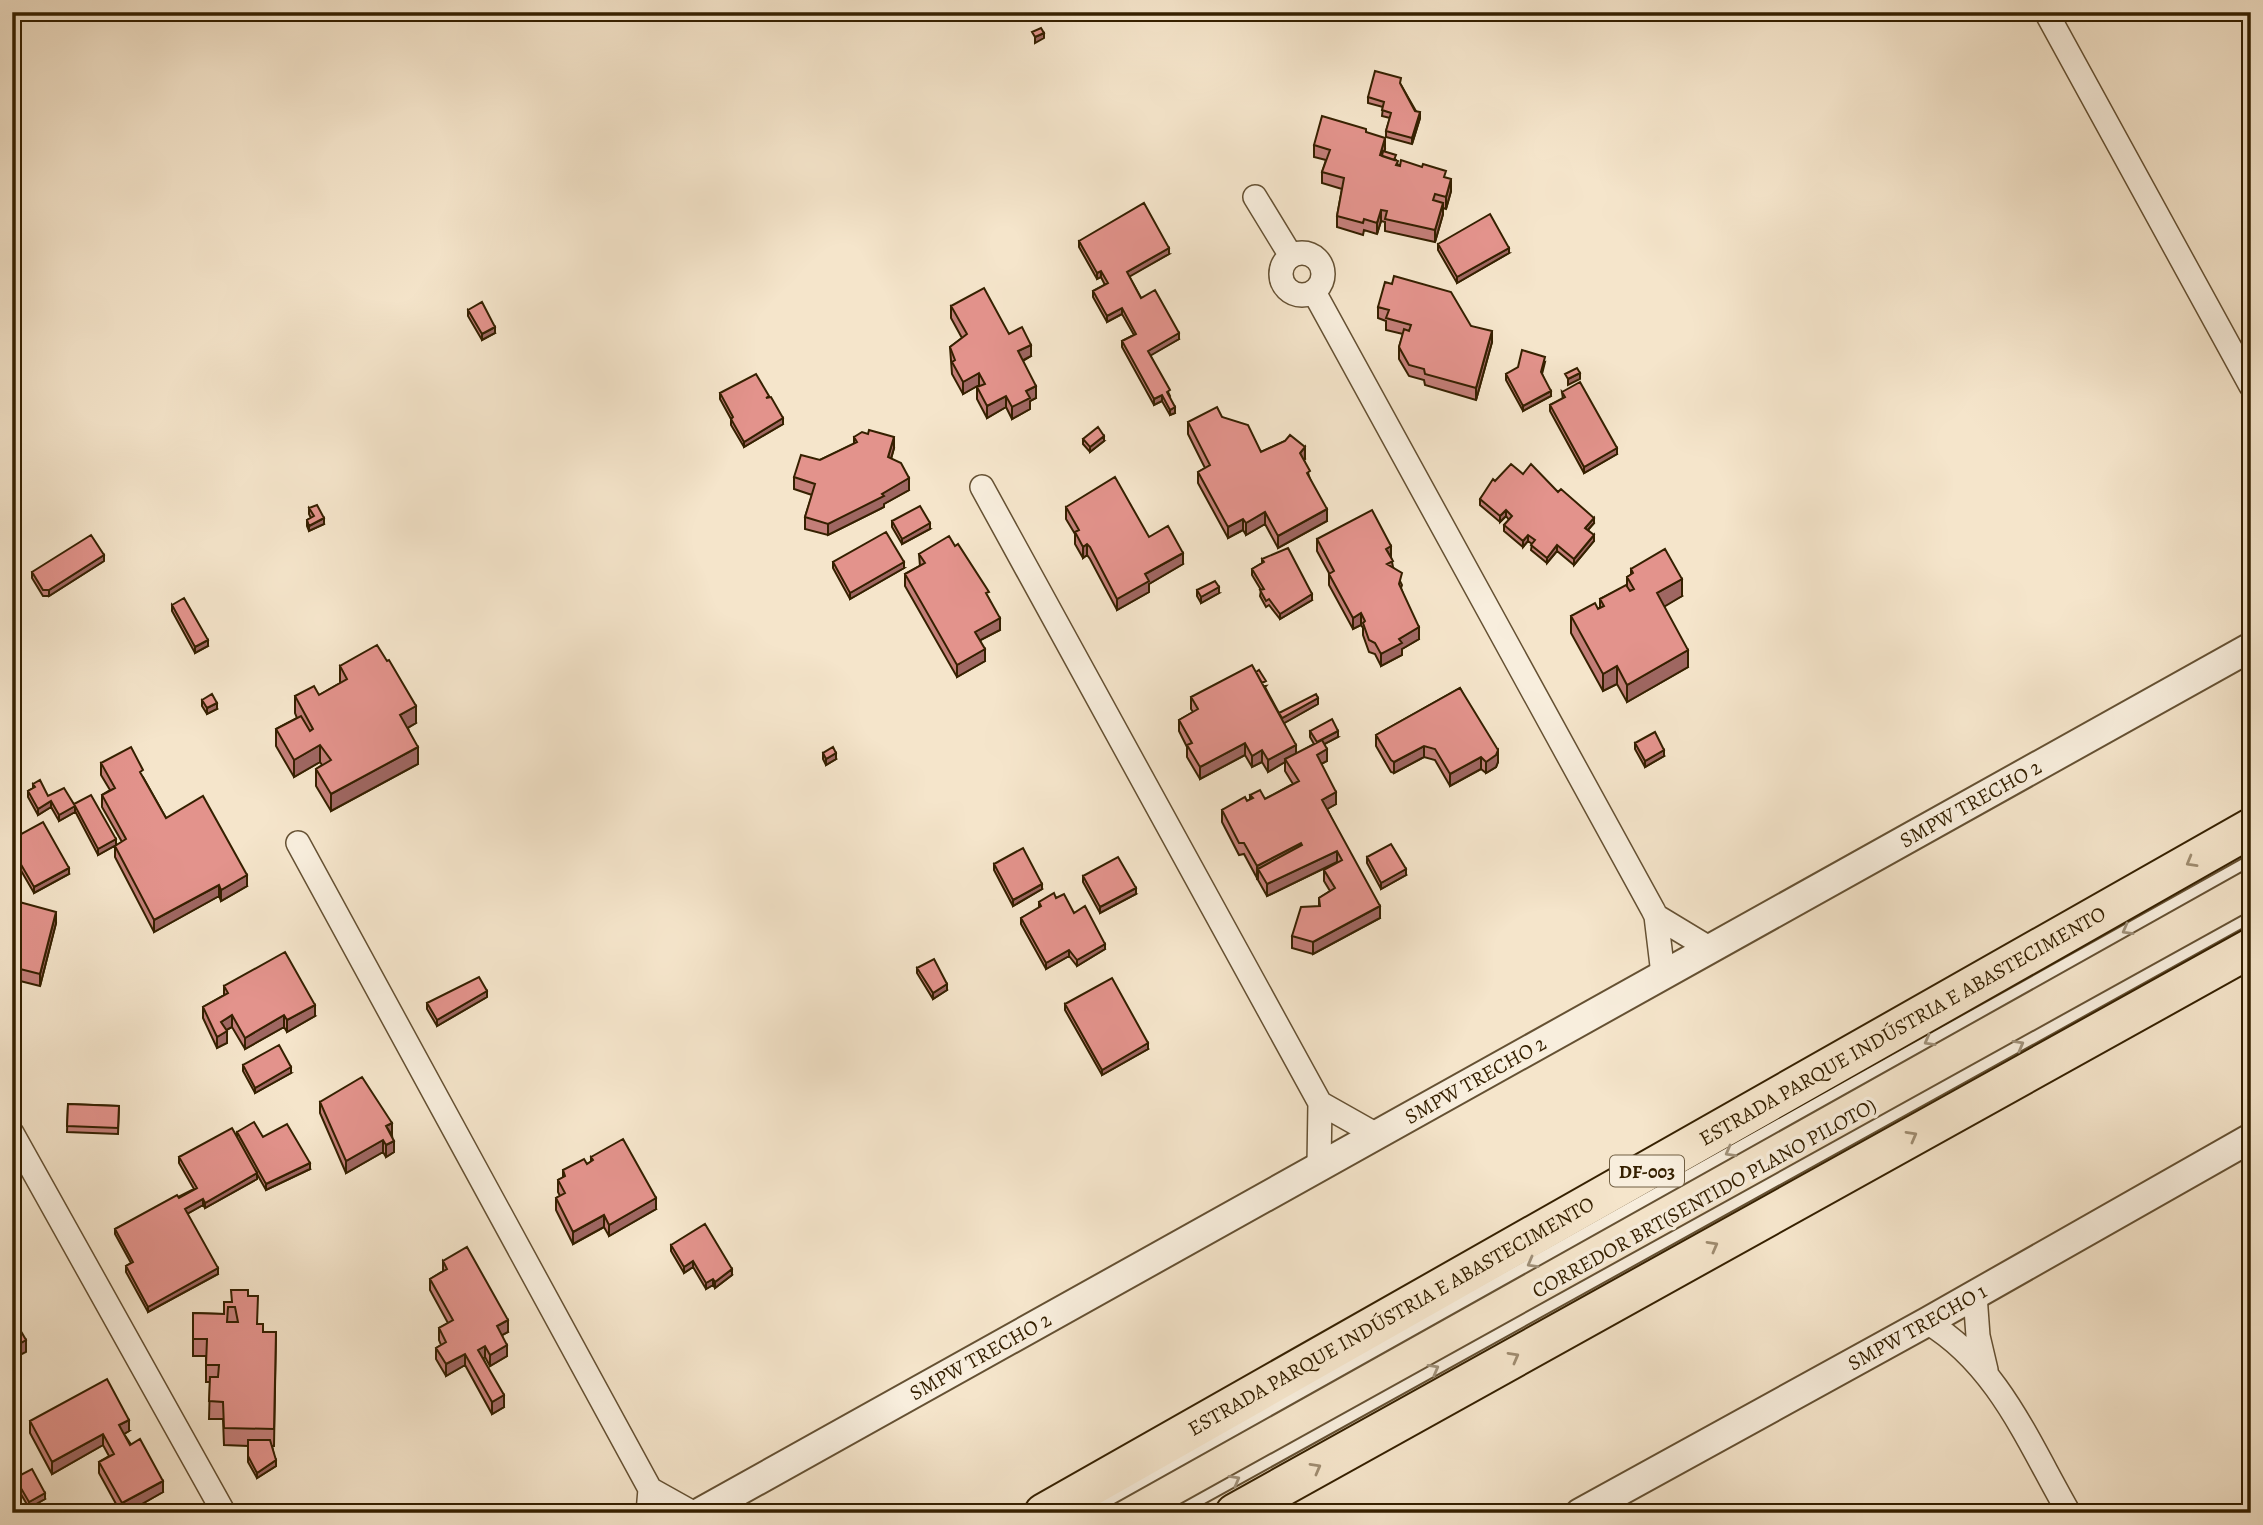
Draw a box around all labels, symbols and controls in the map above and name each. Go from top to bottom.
street label: SMPW TRECHO 2 [1895,753,2046,854]
one-way arrow [2186,854,2199,867]
street label: ESTRADA PARQUE INDÚSTRIA E ABASTECIMENTO [1694,899,2111,1152]
one-way arrow [2122,922,2134,935]
street label: SMPW TRECHO 2 [1399,1029,1551,1131]
one-way arrow [1923,1033,1936,1046]
one-way arrow [2012,1040,2024,1054]
street label: CORREDOR BRT(SENTIDO PLANO PILOTO) [1527,1091,1881,1305]
one-way arrow [1905,1131,1917,1144]
one-way arrow [1725,1144,1737,1157]
road number: DF-003 [1610,1156,1684,1186]
street label: ESTRADA PARQUE INDÚSTRIA E ABASTECIMENTO [1183,1190,1599,1443]
one-way arrow [1706,1241,1719,1254]
one-way arrow [1526,1255,1539,1268]
street label: SMPW TRECHO 1 [1843,1277,1992,1377]
street label: SMPW TRECHO 2 [904,1305,1056,1407]
one-way arrow [1507,1352,1520,1365]
one-way arrow [1427,1364,1440,1377]
one-way arrow [1308,1463,1321,1476]
one-way arrow [1228,1475,1241,1488]

